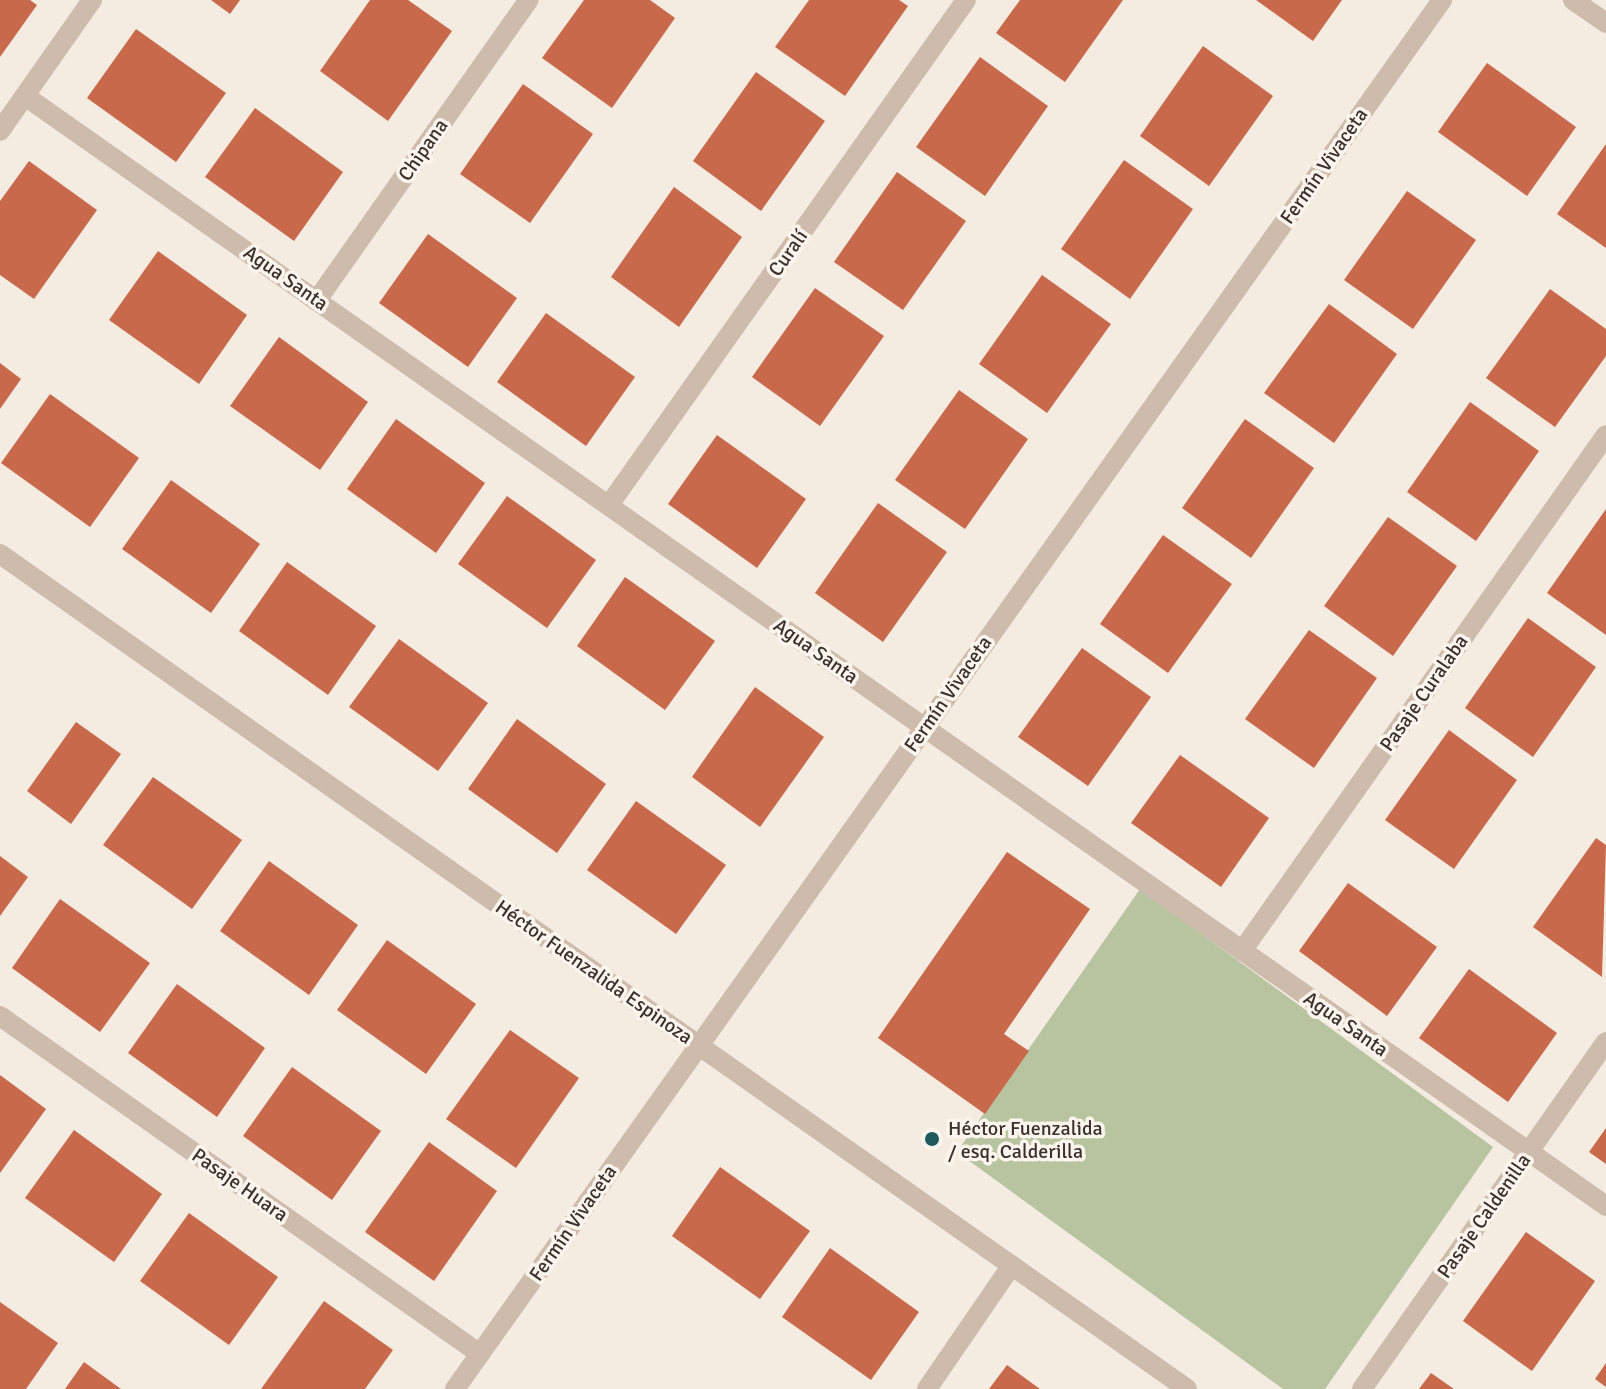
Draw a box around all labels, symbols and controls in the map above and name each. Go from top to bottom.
street label: Fermín Vivaceta [1275,103,1373,229]
street label: Chipana [393,114,453,186]
street label: Curalí [763,225,813,281]
street label: Agua Santa [239,240,333,316]
street label: Agua Santa [769,613,863,689]
street label: Pasaje Curalaba [1375,630,1473,756]
street label: Fermín Vivaceta [899,631,997,757]
street label: Héctor Fuenzalida Espinoza [491,895,697,1049]
street label: Agua Santa [1299,986,1393,1062]
place label: Héctor Fuenzalida / esq. Calderilla [948,1116,1103,1163]
marker: Héctor Fuenzalida / esq. Calderilla [923,1130,941,1148]
street label: Pasaje Huara [187,1143,293,1227]
street label: Pasaje Caldenilla [1432,1149,1536,1283]
street label: Fermín Vivaceta [524,1160,622,1286]

